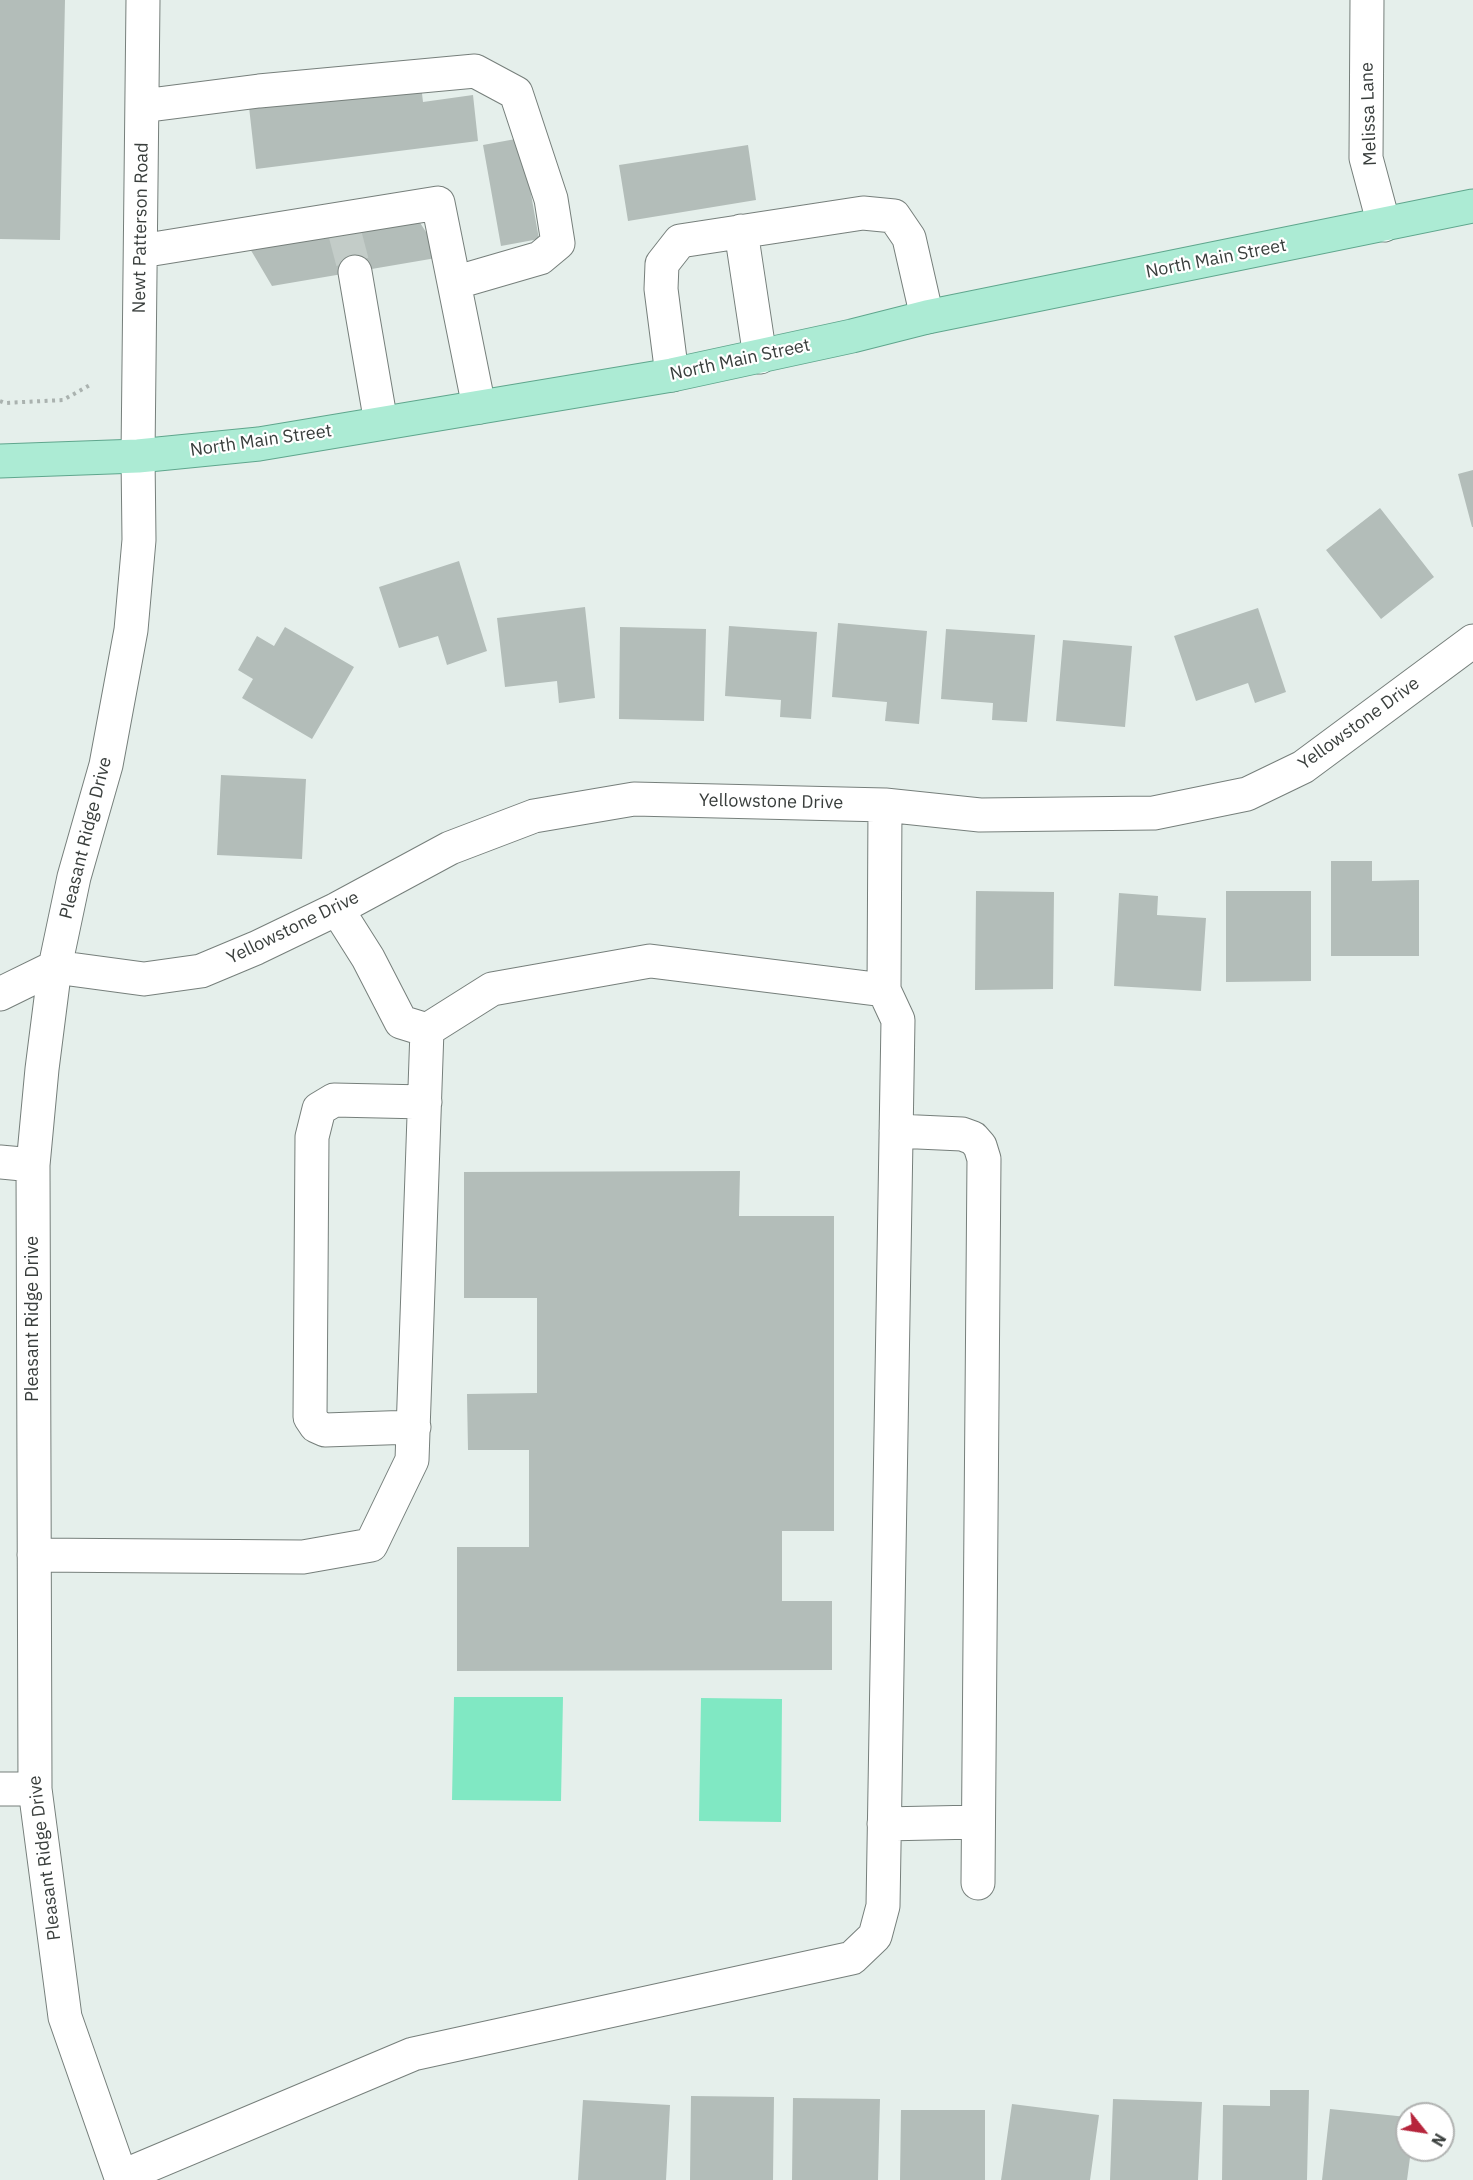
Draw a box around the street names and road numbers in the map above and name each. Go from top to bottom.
street label: Melissa Lane [1356,62,1382,166]
street label: Newt Patterson Road [129,142,153,314]
street label: North Main Street [1144,235,1288,283]
street label: North Main Street [668,335,812,385]
street label: North Main Street [189,420,333,462]
street label: Yellowstone Drive [1294,673,1424,775]
street label: Pleasant Ridge Drive [55,755,117,921]
street label: Yellowstone Drive [699,790,843,814]
street label: Yellowstone Drive [223,887,363,969]
street label: Pleasant Ridge Drive [22,1236,44,1402]
street label: Pleasant Ridge Drive [24,1774,66,1942]

